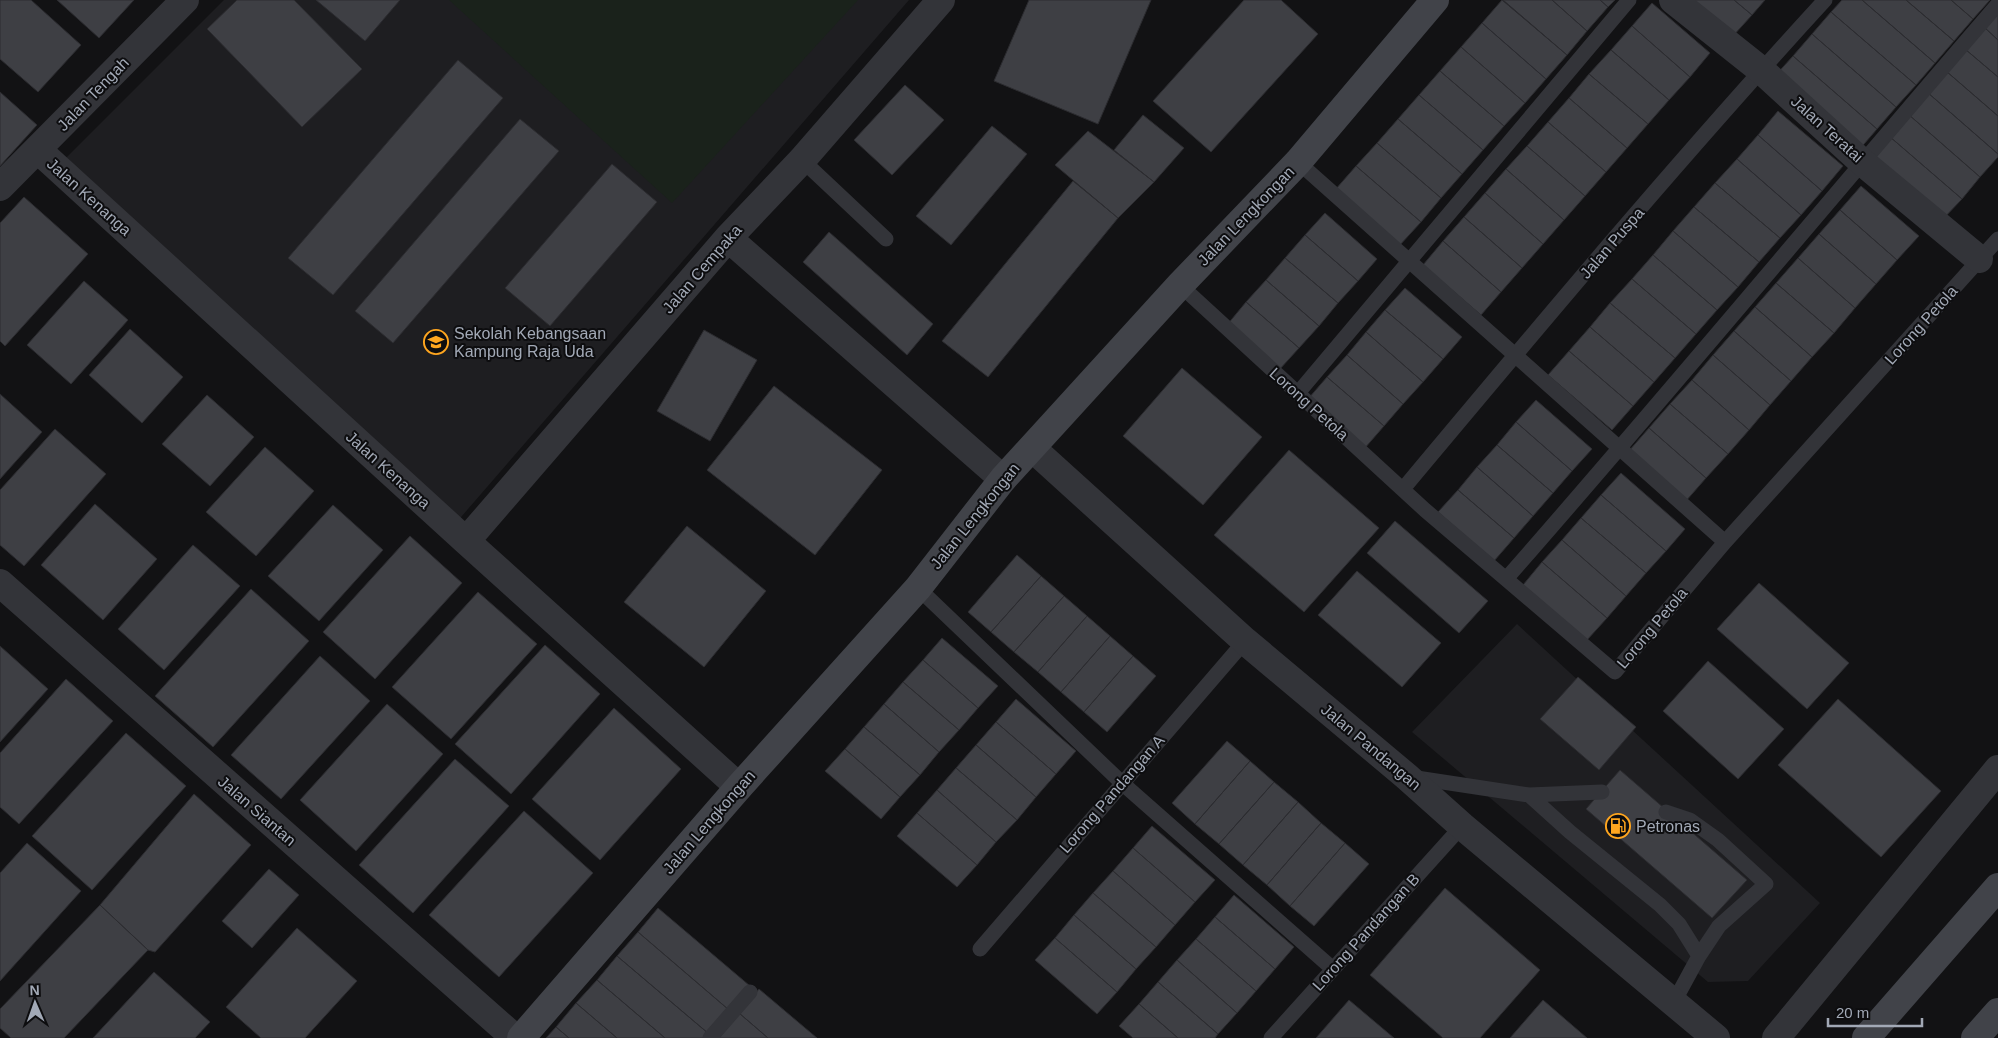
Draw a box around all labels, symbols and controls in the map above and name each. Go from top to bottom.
street label: Jalan Tengah [54,54,132,134]
street label: Jalan Teratai [1788,92,1866,166]
street label: Jalan Kenanga [44,155,134,239]
street label: Jalan Lengkongan [1194,163,1298,269]
street label: Jalan Puspa [1577,204,1647,282]
street label: Jalan Cempaka [659,221,745,317]
street label: Lorong Petola [1881,282,1961,368]
place label: Sekolah Kebangsaan Kampung Raja Uda [454,325,606,360]
school or university icon: Sekolah Kebangsaan Kampung Raja Uda [423,329,449,355]
street label: Lorong Petola [1266,364,1352,444]
street label: Jalan Kenanga [343,428,433,512]
street label: Jalan Lengkongan [927,460,1023,572]
street label: Lorong Petola [1613,584,1691,672]
street label: Jalan Pandangan [1318,700,1424,794]
street label: Lorong Pandangan A [1056,731,1168,856]
street label: Jalan Lengkongan [660,767,758,877]
street label: Jalan Siantan [215,773,299,849]
fuel station icon: Petronas [1605,813,1631,839]
place label: Petronas [1636,818,1700,835]
street label: Lorong Pandangan B [1309,870,1423,994]
north arrow [10,978,60,1028]
text: N [29,982,40,998]
scale bar [1828,996,1922,1028]
text: 20 m [1836,1004,1869,1021]

